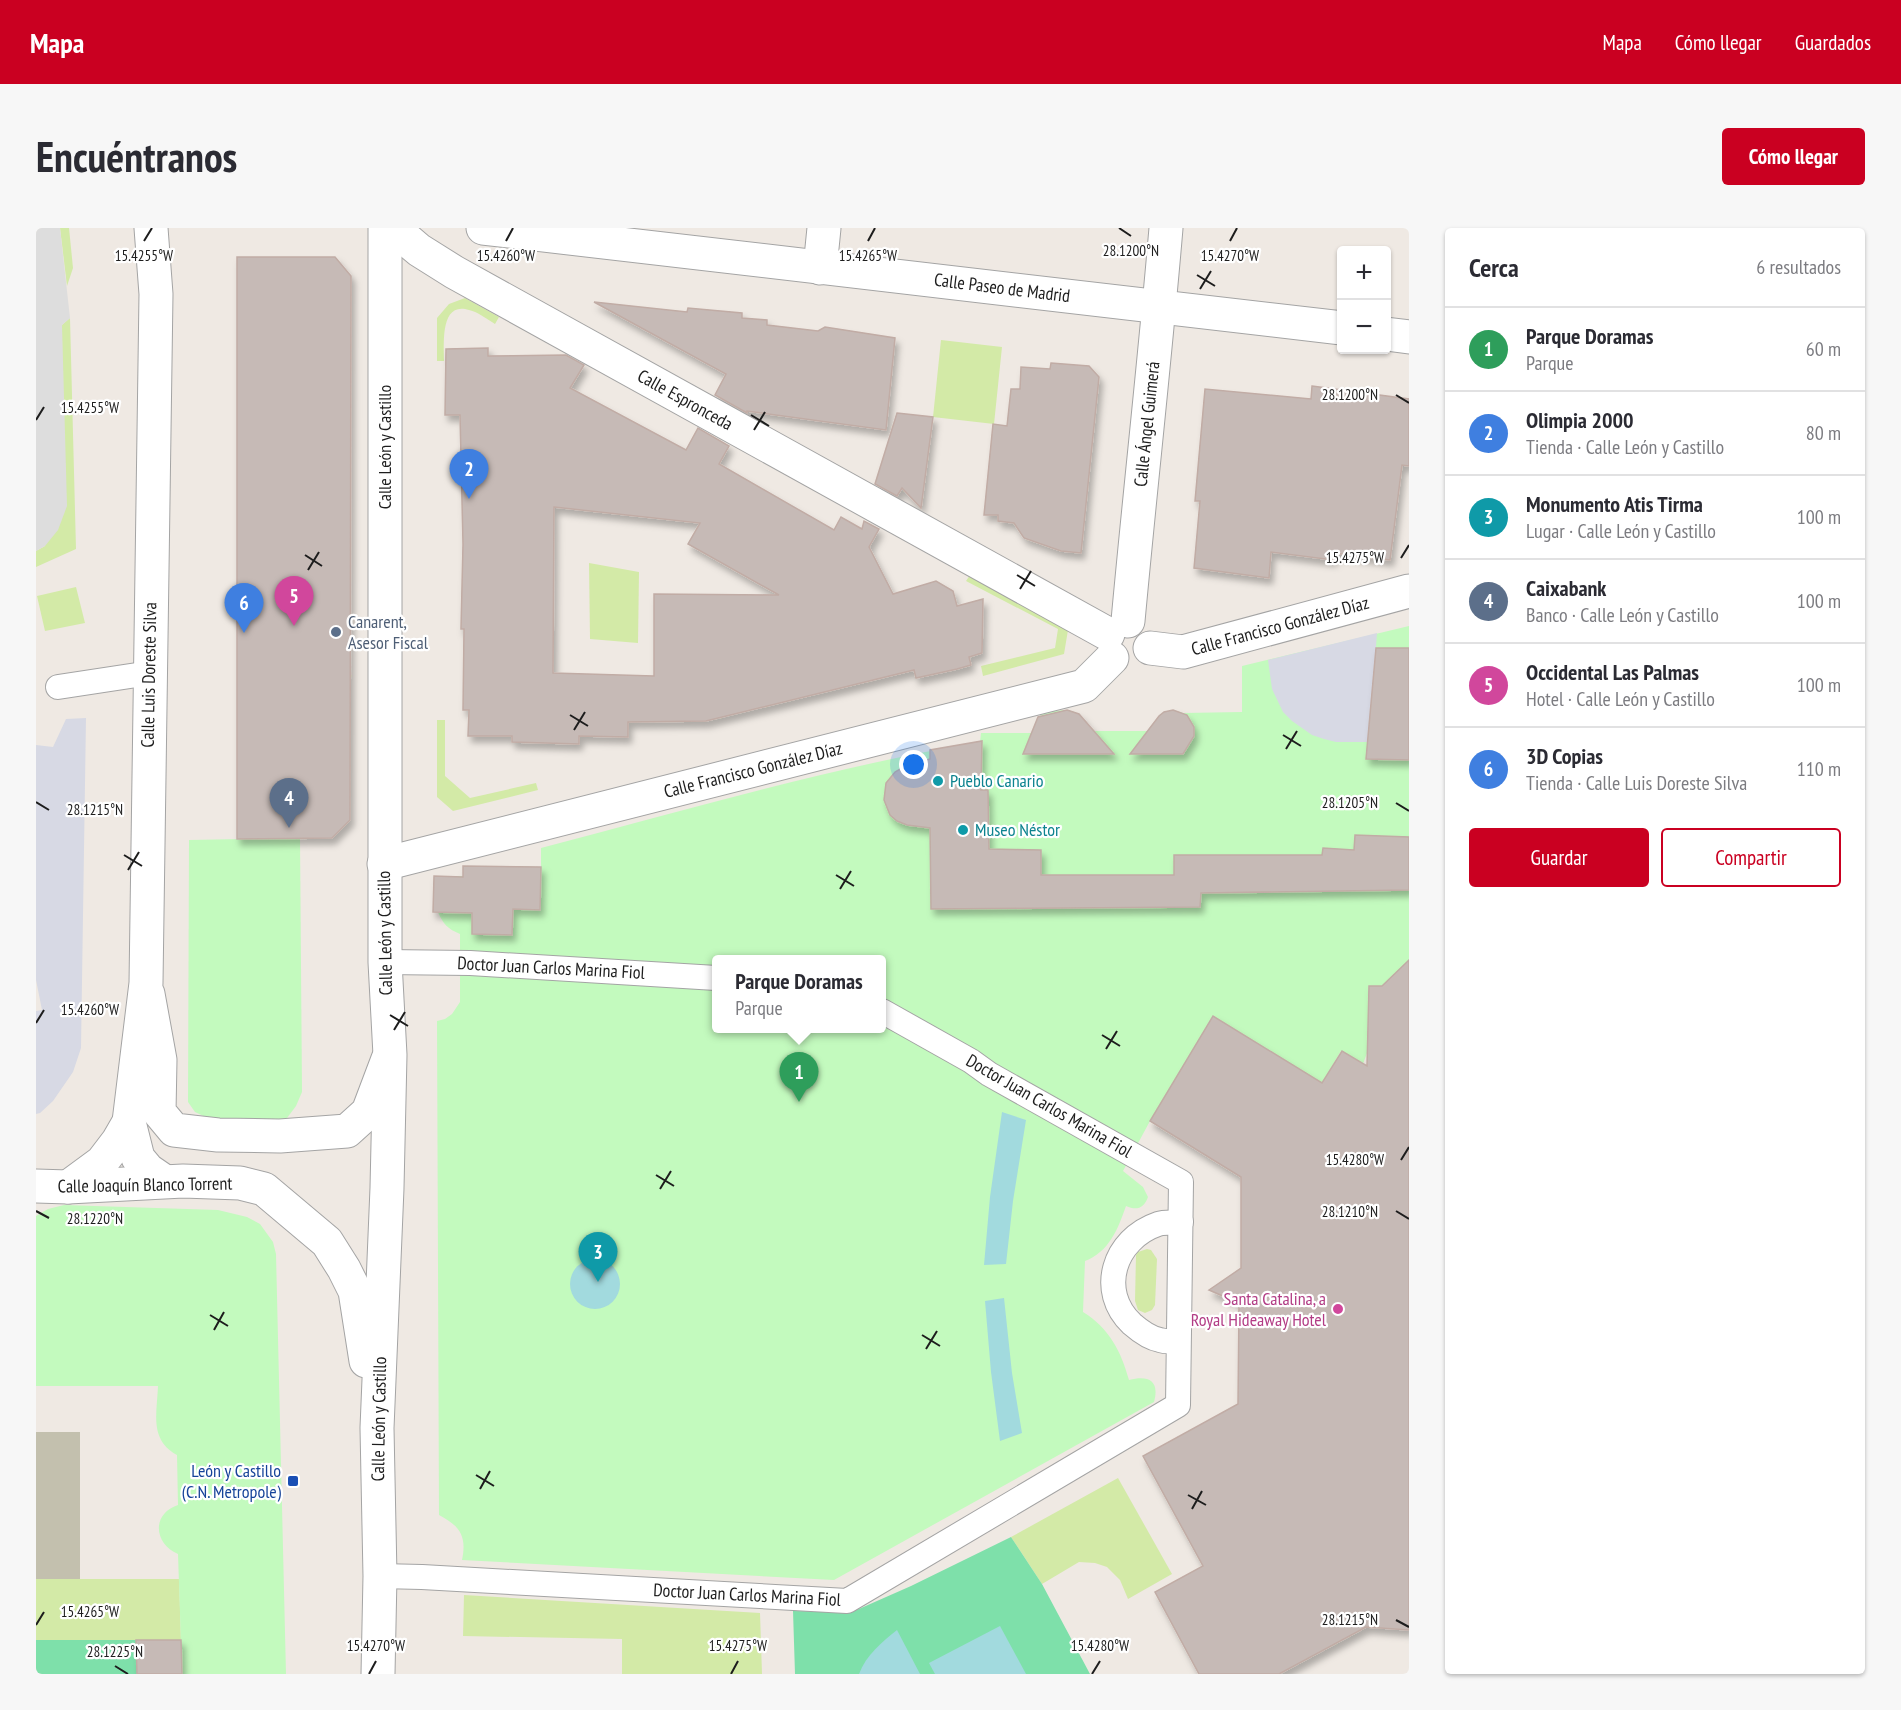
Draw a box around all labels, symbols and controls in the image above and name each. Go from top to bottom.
text: Mapa [30,24,84,61]
text: Mapa [1603,29,1642,56]
text: Cómo llegar [1675,29,1762,56]
text: Guardados [1795,29,1871,56]
button: Cómo llegar [1722,128,1865,185]
text: Encuéntranos [36,129,237,184]
text: 28.1200°N [1103,241,1159,260]
text: 15.4255°W [115,246,173,265]
text: 15.4260°W [477,246,535,265]
text: 15.4265°W [839,246,897,265]
text: 15.4270°W [1201,246,1259,265]
map controls [1337,246,1391,354]
button: + [1337,246,1391,300]
text: Cerca [1469,251,1519,284]
text: 6 resultados [1756,254,1841,280]
street label: Calle Paseo de Madrid [933,268,1071,307]
button: − [1337,300,1391,354]
text: Parque Doramas [1526,322,1653,350]
text: 1 [1484,336,1493,362]
text: 60 m [1806,336,1841,362]
text: Parque [1526,350,1574,376]
street label: Calle Ángel Guimerá [1128,360,1165,488]
street label: Calle Espronceda [633,364,737,435]
street label: Calle León y Castillo [373,384,396,509]
text: 28.1200°N [1322,385,1378,404]
text: 15.4255°W [61,398,119,417]
text: Olimpia 2000 [1526,406,1634,434]
text: 2 [1484,420,1493,446]
text: 80 m [1806,420,1841,446]
text: Tienda · Calle León y Castillo [1526,434,1724,460]
pin: 2 [450,450,488,499]
text: Monumento Atis Tirma [1526,490,1703,518]
text: 3 [1484,504,1493,530]
text: 100 m [1797,504,1841,530]
text: Lugar · Calle León y Castillo [1526,518,1716,544]
text: 15.4275°W [1326,548,1384,567]
text: Caixabank [1526,574,1606,602]
pin: 5 [274,576,314,626]
pin: 6 [224,584,264,633]
text: 4 [1484,588,1493,614]
text: 100 m [1797,588,1841,614]
street label: Calle Francisco González Díaz [1189,591,1371,660]
street label: Calle Luis Doreste Silva [136,602,161,748]
text: Banco · Calle León y Castillo [1526,602,1719,628]
place label: Canarent, Asesor Fiscal [348,610,429,654]
marker: Canarent, Asesor Fiscal [329,625,343,639]
text: Occidental Las Palmas [1526,658,1699,686]
text: 5 [1484,672,1493,698]
text: 100 m [1797,672,1841,698]
text: Hotel · Calle León y Castillo [1526,686,1715,712]
street label: Calle Francisco González Díaz [661,736,844,803]
text: 3D Copias [1526,742,1603,770]
your location [899,750,928,779]
text: 6 [1484,756,1493,782]
text: 110 m [1797,756,1841,782]
place label: Pueblo Canario [950,769,1044,792]
text: Tienda · Calle Luis Doreste Silva [1526,770,1747,796]
marker: Pueblo Canario [931,774,945,788]
pin: 4 [270,778,308,828]
text: 28.1205°N [1322,793,1378,812]
text: 28.1215°N [67,800,123,819]
place label: Museo Néstor [975,818,1060,841]
marker: Museo Néstor [956,823,970,837]
button: Guardar [1469,828,1649,887]
button: Compartir [1661,828,1841,887]
street label: Calle León y Castillo [372,870,397,996]
street label: Doctor Juan Carlos Marina Fiol [457,951,646,984]
popup [712,955,886,1033]
text: Parque Doramas [735,967,863,995]
text: Parque [735,995,783,1021]
text: 15.4260°W [61,1000,119,1019]
street label: Doctor Juan Carlos Marina Fiol [962,1049,1137,1163]
pin: 1 [780,1052,819,1102]
text: 15.4280°W [1326,1150,1384,1169]
street label: Calle Joaquín Blanco Torrent [58,1171,232,1198]
text: 28.1210°N [1322,1202,1378,1221]
text: 28.1220°N [67,1209,123,1228]
pin: 3 [578,1232,618,1282]
place label: Santa Catalina, a Royal Hideaway Hotel [1191,1287,1327,1331]
marker: Santa Catalina, a Royal Hideaway Hotel [1331,1302,1345,1316]
street label: Calle León y Castillo [366,1356,391,1481]
place label: León y Castillo (C.N. Metropole) [182,1459,282,1503]
marker: León y Castillo (C.N. Metropole) [286,1474,300,1488]
street label: Doctor Juan Carlos Marina Fiol [653,1578,842,1611]
text: 15.4265°W [61,1602,119,1621]
text: 28.1215°N [1322,1610,1378,1629]
text: 15.4270°W [347,1636,405,1655]
text: 15.4275°W [709,1636,767,1655]
text: 15.4280°W [1071,1636,1129,1655]
text: 28.1225°N [87,1642,143,1661]

